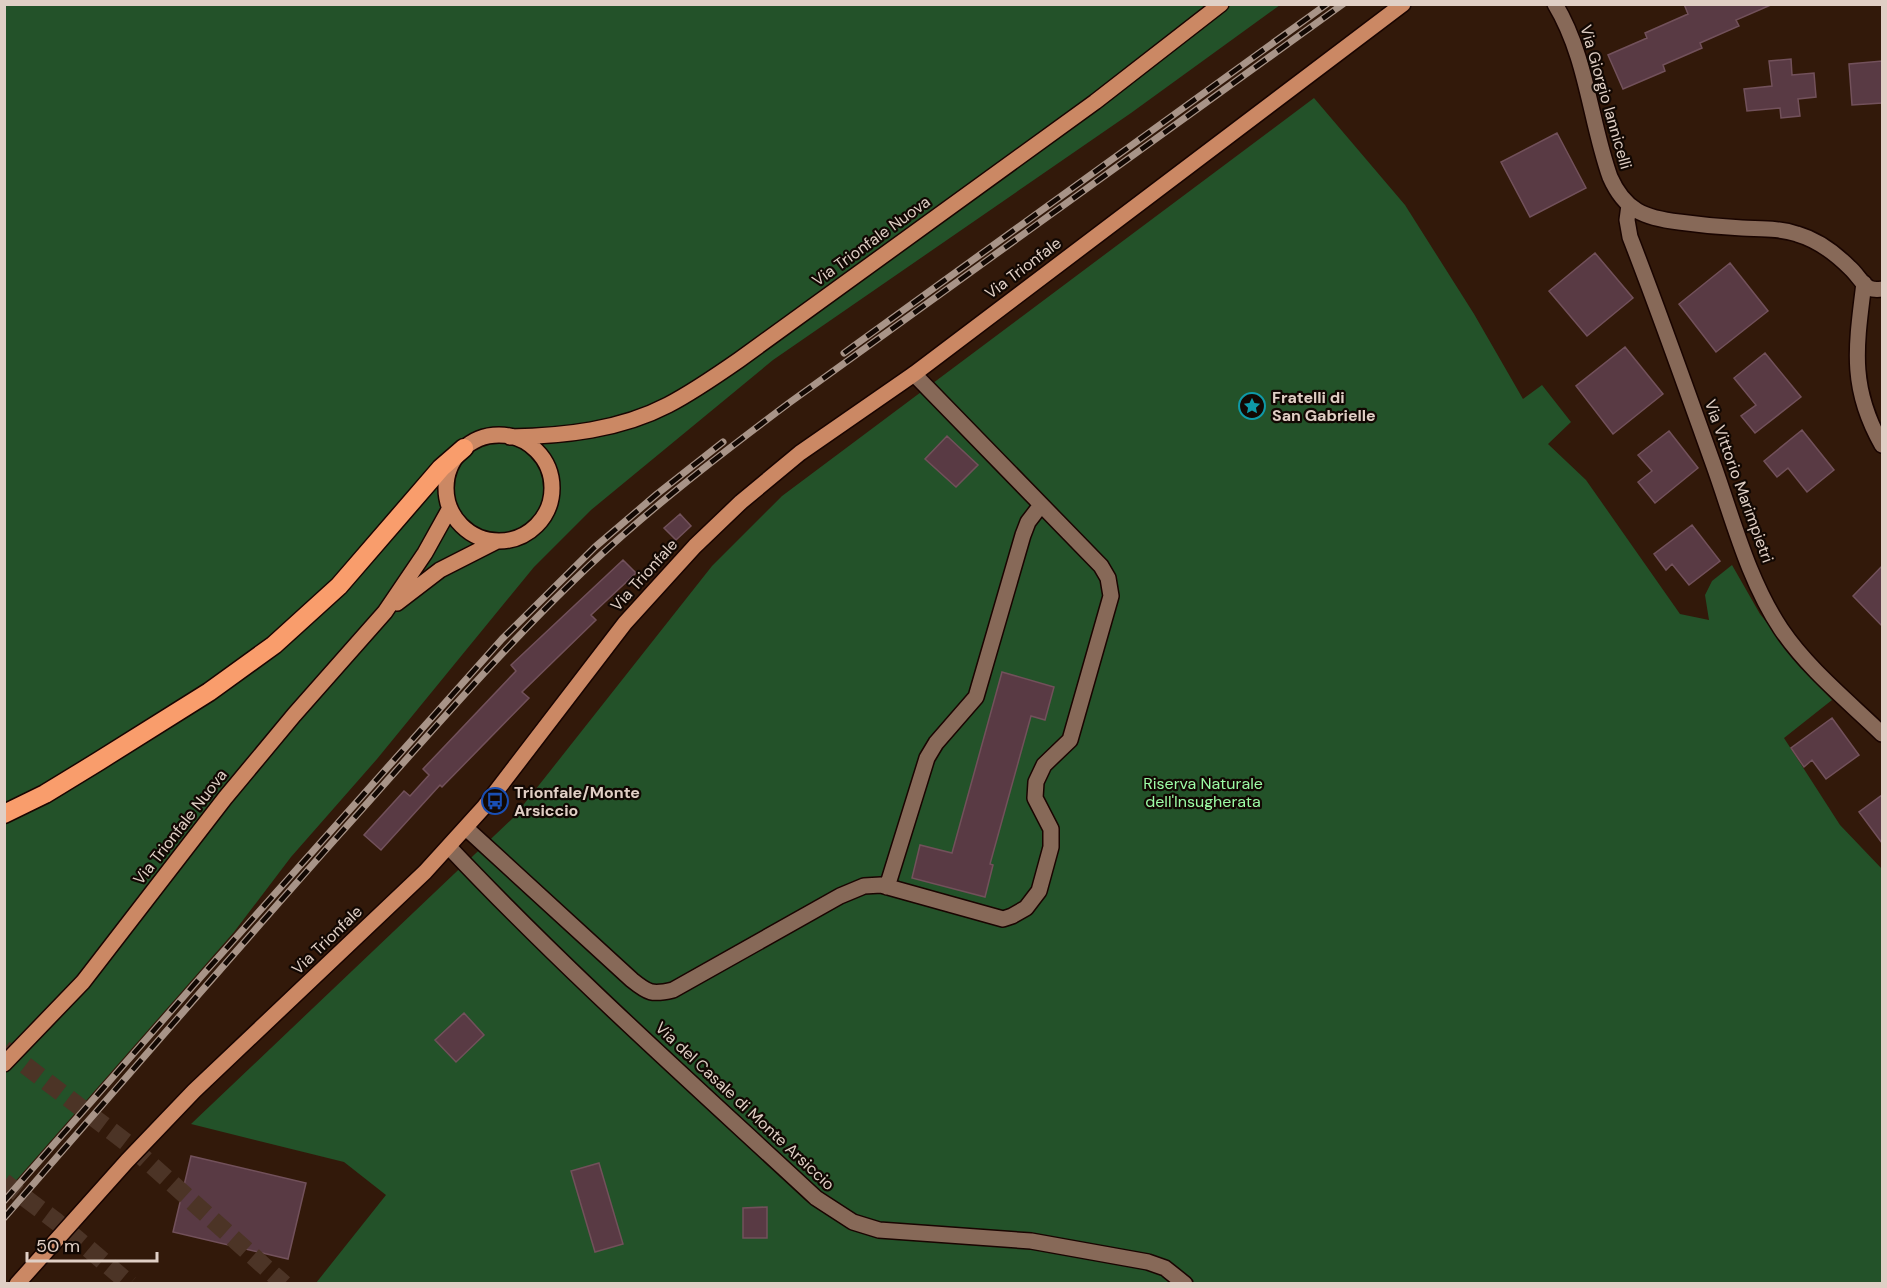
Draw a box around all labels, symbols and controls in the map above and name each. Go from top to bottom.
street label: Via Giorgio Iannicelli [1575,22,1637,172]
street label: Via Trionfale Nuova [808,191,934,291]
street label: Via Trionfale [981,232,1065,304]
place label: Fratelli di San Gabrielle [1272,387,1376,426]
place icon: Fratelli di San Gabrielle [1237,391,1267,421]
street label: Via Vittorio Marimpietri [1700,396,1778,566]
street label: Via Trionfale [606,534,682,616]
street label: Via Trionfale Nuova [128,765,232,889]
park label: Riserva Naturale dell'Insugherata [1143,773,1263,812]
place label: Trionfale/Monte Arsiccio [514,782,640,821]
bus stop icon: Trionfale/Monte Arsiccio [480,786,510,816]
street label: Via Trionfale [287,901,367,979]
street label: Via del Casale di Monte Arsiccio [651,1017,839,1195]
scale bar [27,1225,158,1263]
text: 50 m [36,1234,80,1258]

